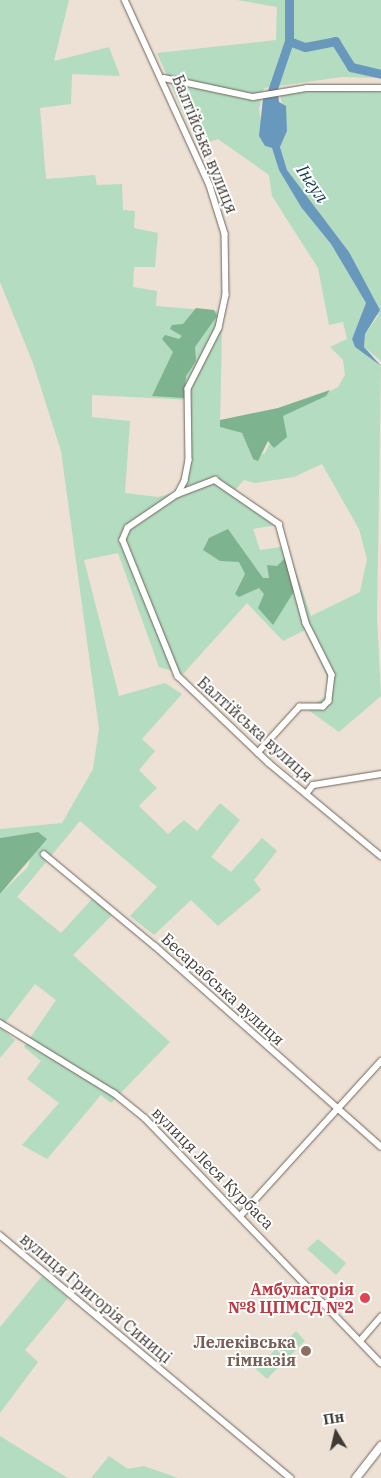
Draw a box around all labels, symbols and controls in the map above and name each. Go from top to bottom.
street label: Балтійська вулиця [168,72,242,216]
water label: Інгул [291,161,333,207]
street label: Балтійська вулиця [194,672,316,786]
street label: Бесарабська вулиця [158,929,288,1049]
street label: вулиця Леся Курбаса [148,1103,278,1233]
street label: вулиця Григорія Синиці [16,1229,176,1367]
place label: Амбулаторія №8 ЦПМСД №2 [228,1279,354,1317]
marker: Амбулаторія №8 ЦПМСД №2 [358,1291,372,1305]
place label: Лелеківська гімназія [194,1332,296,1370]
marker: Лелеківська гімназія [300,1345,312,1357]
north arrow [311,1408,361,1458]
text: Пн [322,1408,345,1429]

